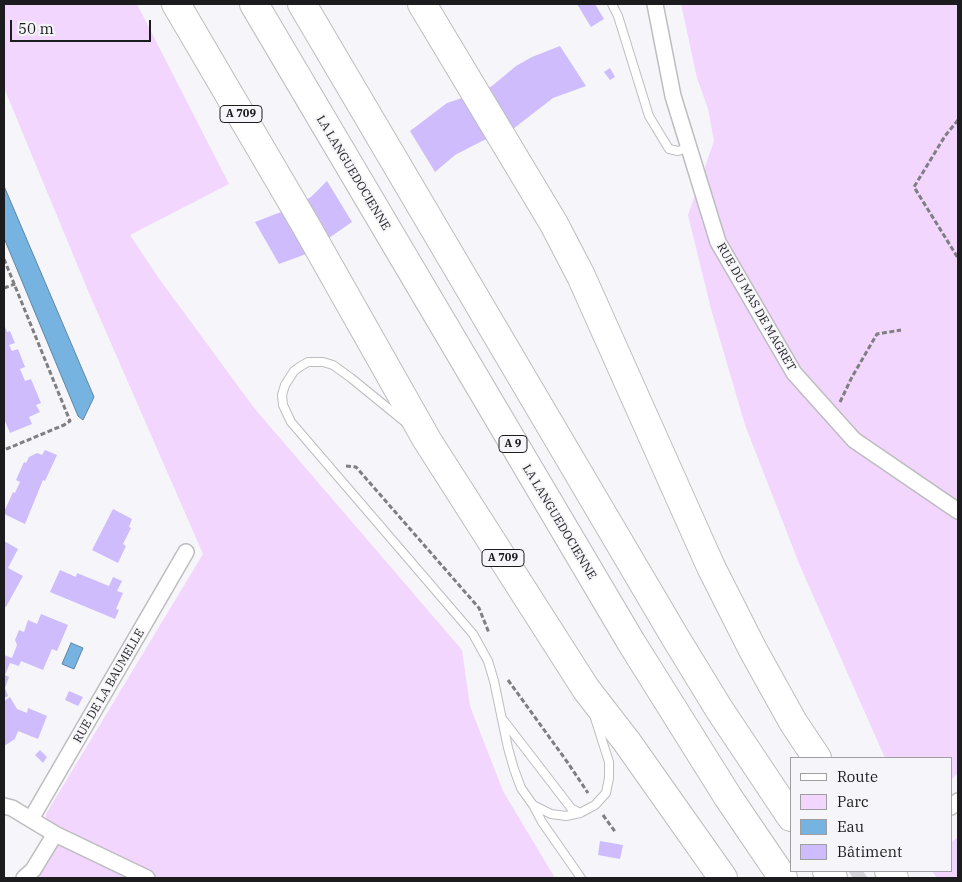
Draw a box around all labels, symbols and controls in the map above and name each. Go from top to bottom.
scale bar [12,10,154,42]
text: 50 m [18,19,54,38]
road number: A 709 [220,106,262,122]
street label: LA LANGUEDOCIENNE [313,113,393,233]
street label: RUE DU MAS DE MAGRET [713,240,799,374]
road number: A 9 [499,436,527,452]
street label: LA LANGUEDOCIENNE [519,462,599,582]
road number: A 709 [482,550,524,566]
street label: RUE DE LA BAUMELLE [70,627,148,745]
legend [790,757,952,872]
text: Route [837,767,878,786]
text: Parc [837,792,869,811]
text: Eau [837,817,864,836]
text: Bâtiment [837,842,902,861]

